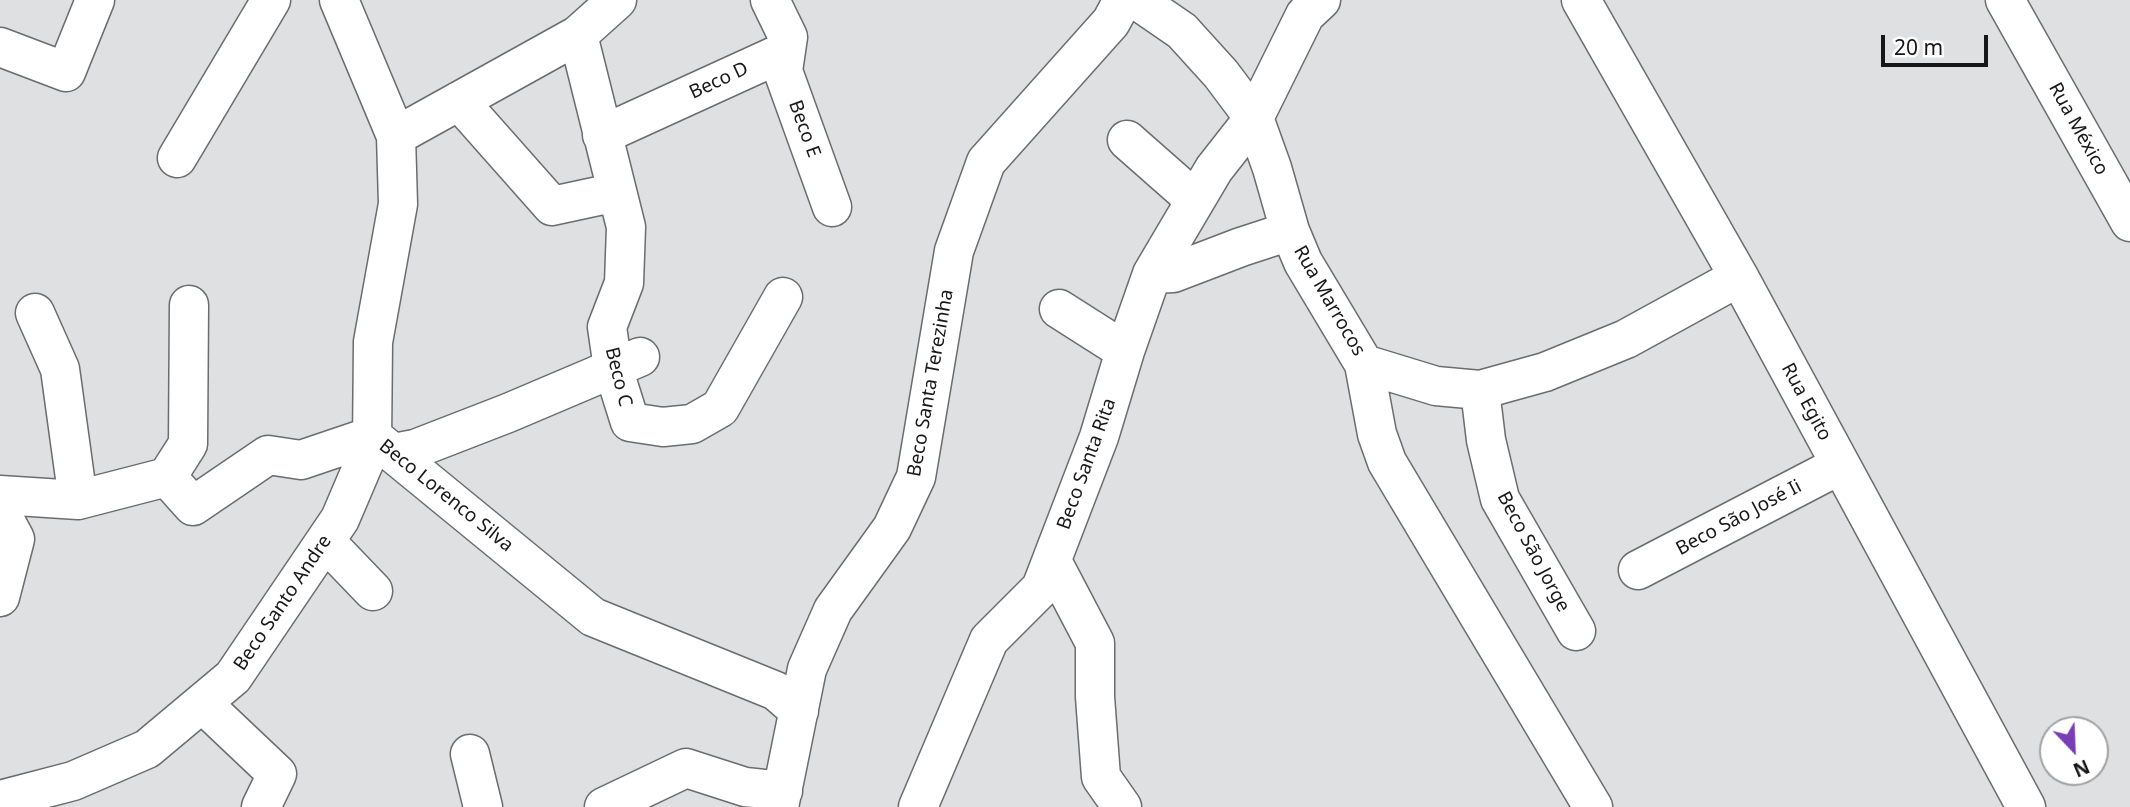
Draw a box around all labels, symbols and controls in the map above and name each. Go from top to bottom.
scale bar [1885,21,1992,65]
text: 20 m [1894,33,1943,61]
street label: Beco D [686,57,752,105]
street label: Rua México [2043,79,2113,179]
street label: Beco E [783,97,825,161]
street label: Rua Marrocos [1288,242,1370,360]
street label: Beco Santa Terezinha [903,288,959,478]
street label: Beco C [600,345,636,409]
street label: Rua Egito [1776,359,1836,445]
street label: Beco Santa Rita [1053,395,1121,533]
street label: Beco Lorenco Silva [374,435,518,557]
street label: Beco São José Ii [1672,475,1806,561]
street label: Beco São Jorge [1492,488,1574,616]
street label: Beco Santo Andre [229,531,337,675]
north arrow [2039,716,2109,786]
text: N [2069,754,2094,783]

